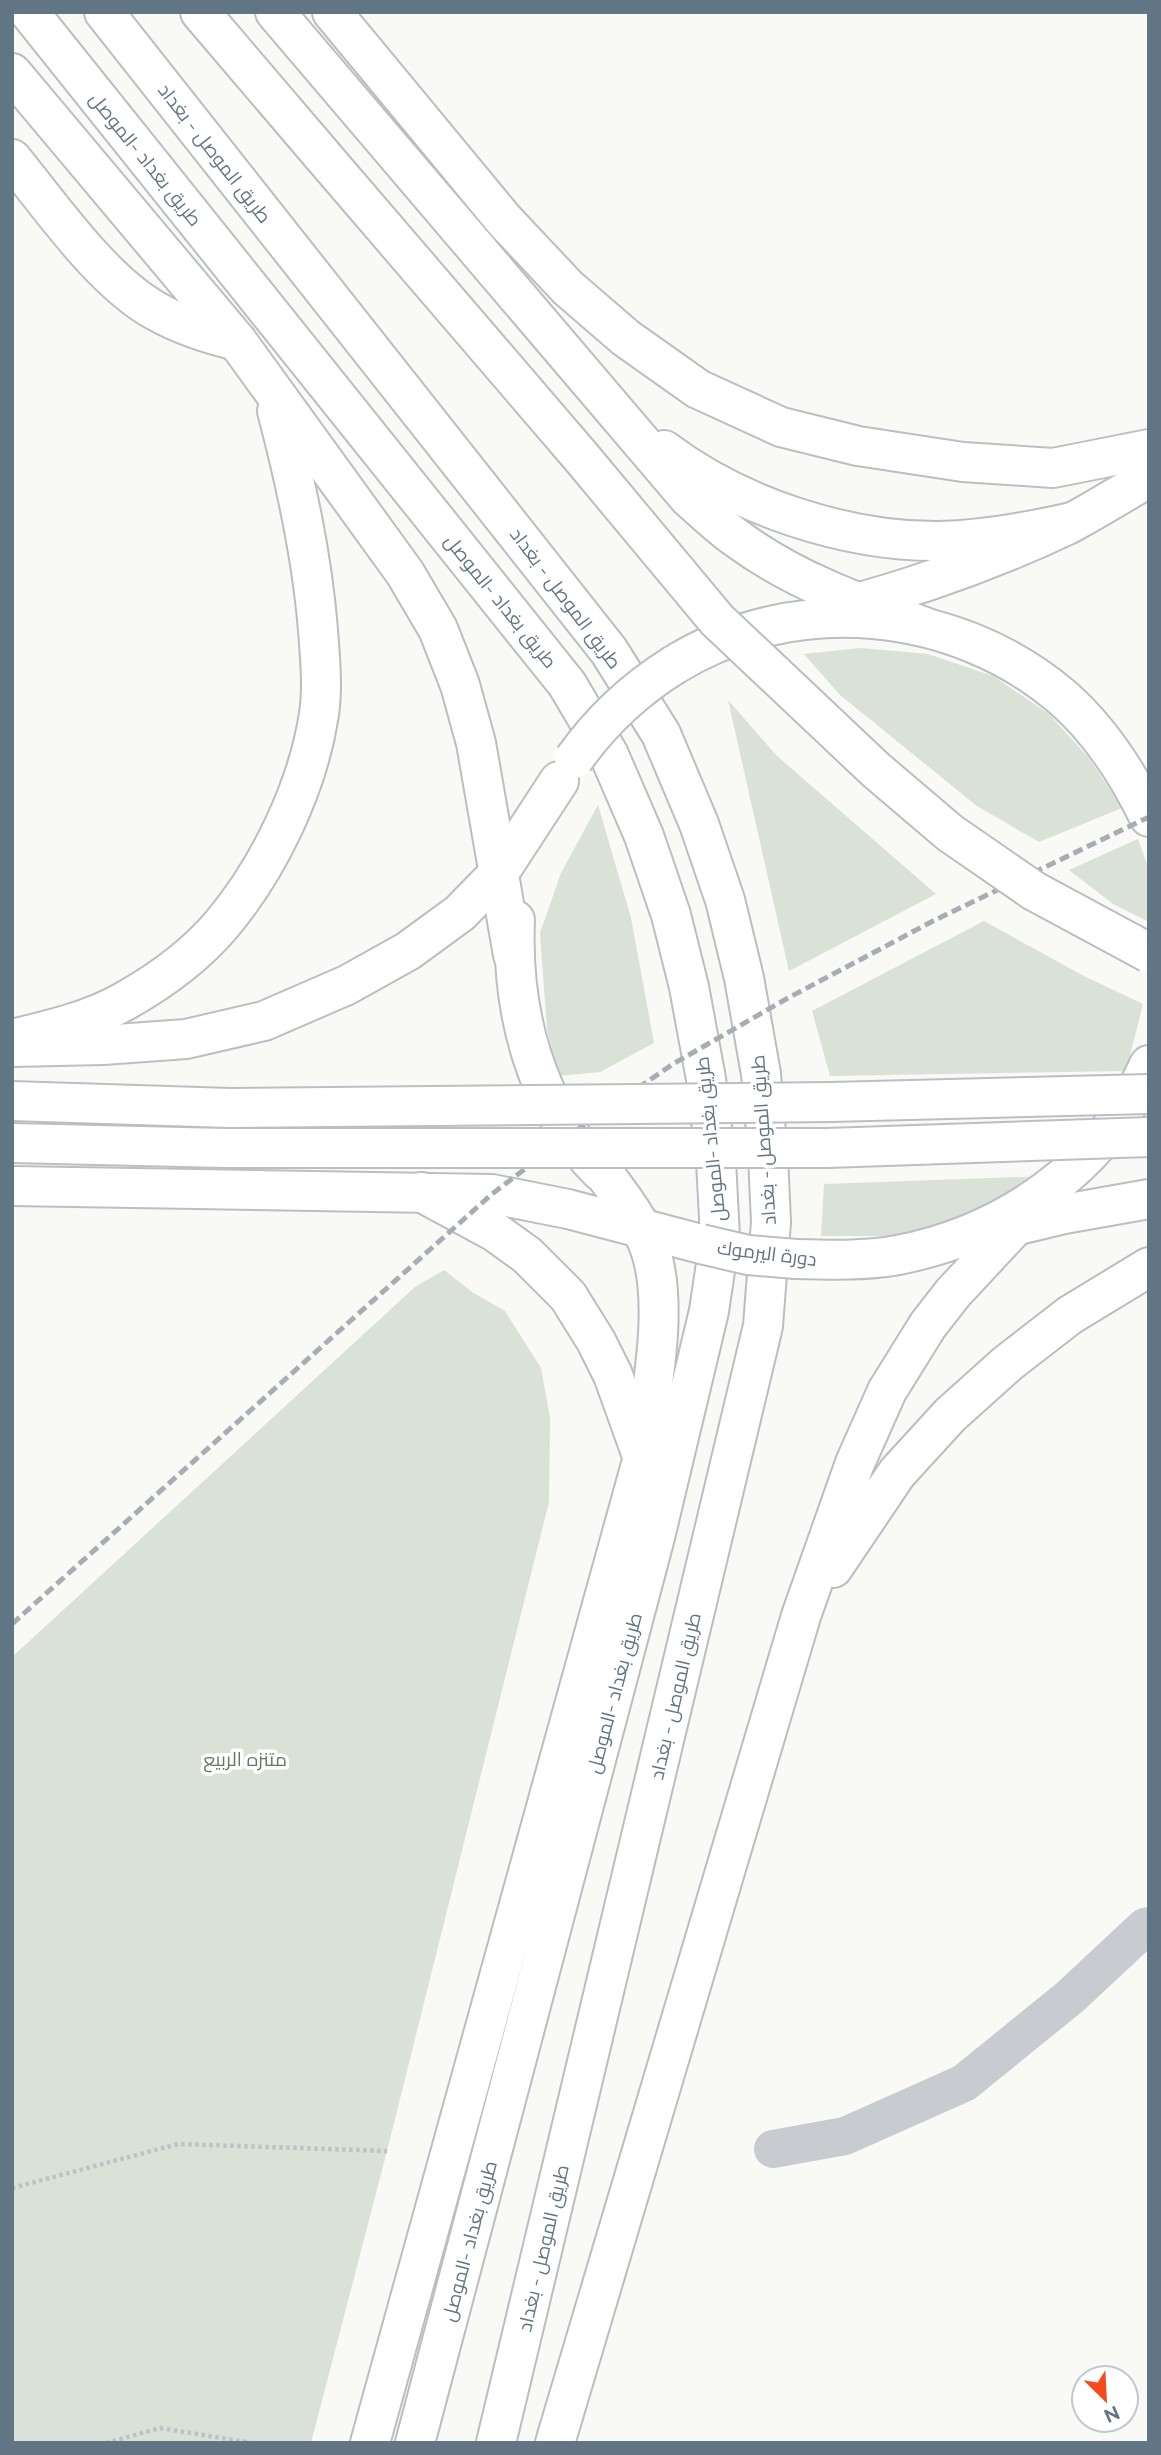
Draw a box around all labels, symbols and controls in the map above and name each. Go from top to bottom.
street label: طريق الموصل - بغداد [152,79,276,228]
street label: طريق بغداد -الموصل [84,88,207,232]
street label: طريق الموصل - بغداد [504,523,626,674]
street label: طريق بغداد -الموصل [439,530,562,674]
street label: طريق الموصل - بغداد [746,1054,782,1226]
street label: طريق بغداد -الموصل [690,1055,732,1223]
street label: دورة اليرموك [716,1236,818,1271]
street label: طريق بغداد -الموصل [582,1610,648,1776]
street label: طريق الموصل - بغداد [645,1610,707,1782]
park label: متنزه الربيع [203,1748,287,1773]
street label: طريق بغداد -الموصل [437,2158,503,2324]
street label: طريق الموصل - بغداد [513,2162,575,2334]
north arrow [1070,2364,1140,2434]
text: N [1101,2402,1123,2428]

